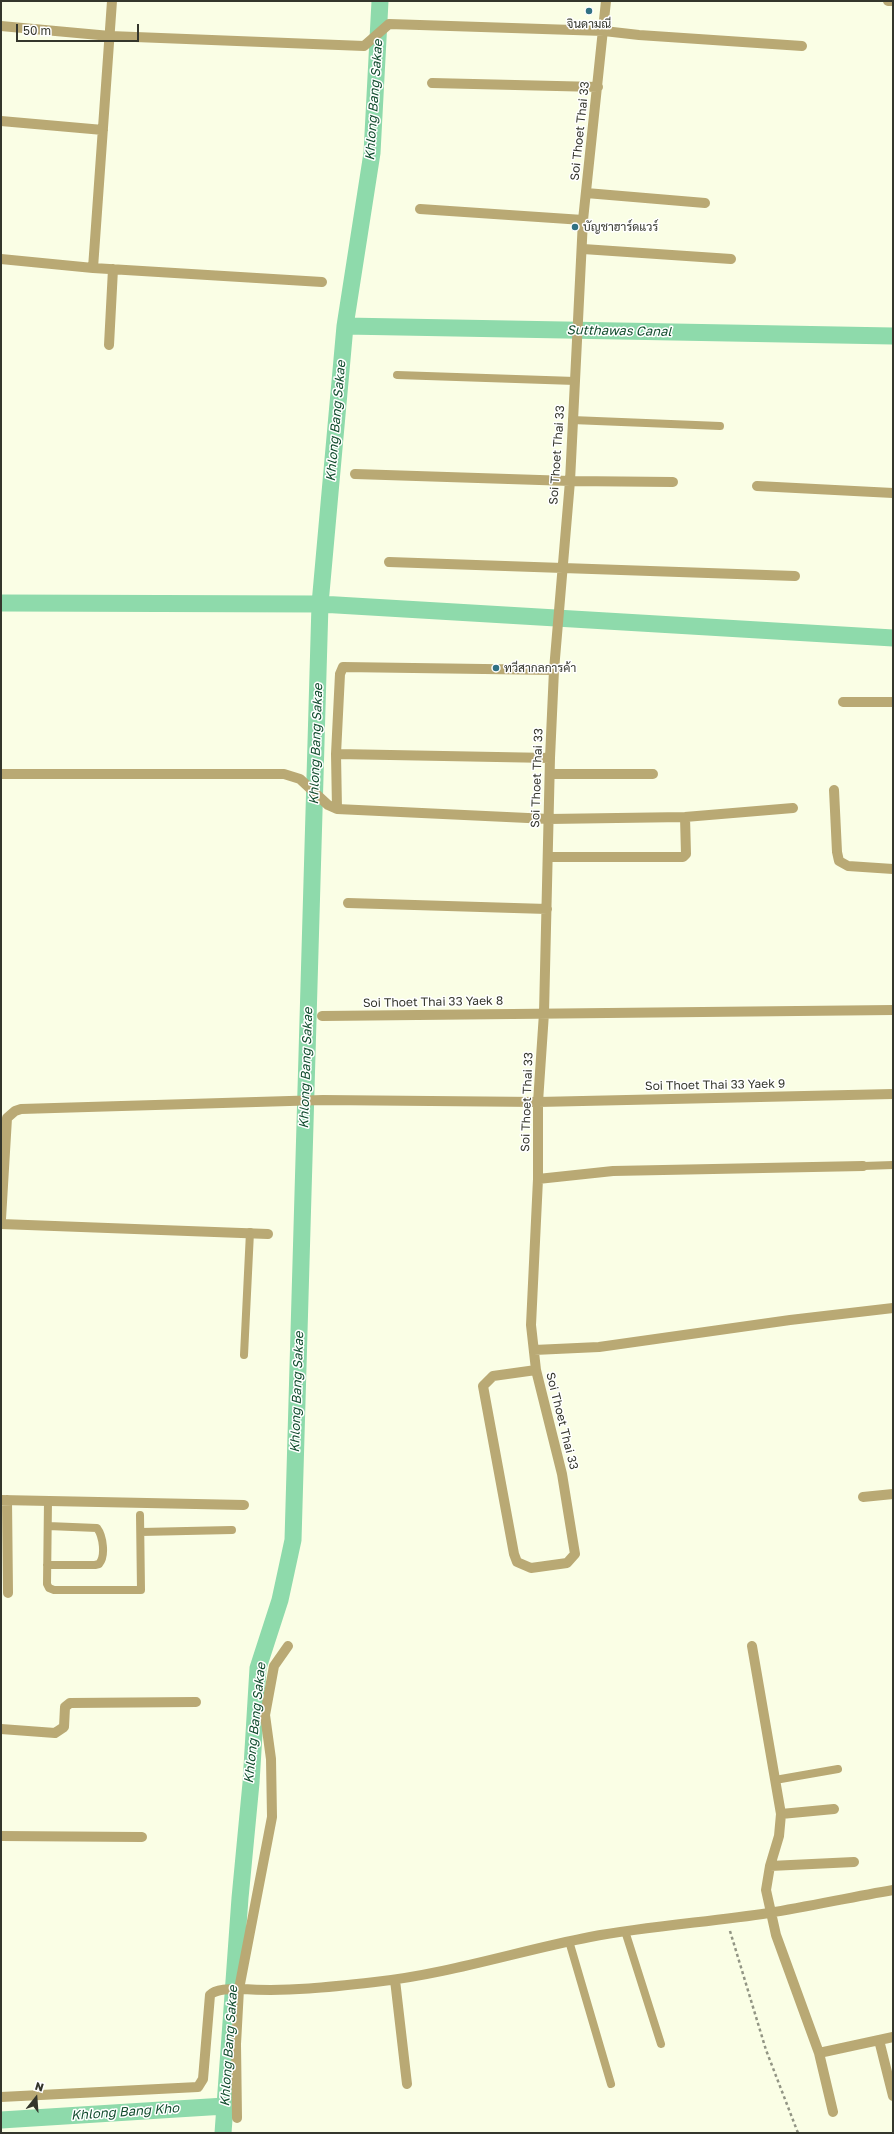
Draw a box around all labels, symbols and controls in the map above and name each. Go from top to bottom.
marker: จินดามณี [584,6,594,16]
scale bar [18,16,141,42]
place label: จินดามณี [567,17,611,31]
text: 50 m [23,23,51,38]
water label: Khlong Bang Sakae [362,39,386,161]
street label: Soi Thoet Thai 33 [568,81,592,181]
place label: บัญชาฮาร์ดแวร์ [583,220,658,234]
marker: บัญชาฮาร์ดแวร์ [570,222,580,232]
water label: Sutthawas Canal [566,322,672,340]
water label: Khlong Bang Sakae [323,360,349,482]
street label: Soi Thoet Thai 33 [546,405,568,505]
place label: ทวีสากลการค้า [504,661,576,675]
marker: ทวีสากลการค้า [491,663,501,673]
water label: Khlong Bang Sakae [306,683,326,805]
street label: Soi Thoet Thai 33 [528,728,546,828]
street label: Soi Thoet Thai 33 Yaek 8 [363,994,503,1010]
water label: Khlong Bang Sakae [296,1007,316,1129]
street label: Soi Thoet Thai 33 [518,1052,536,1152]
street label: Soi Thoet Thai 33 Yaek 9 [645,1077,785,1093]
water label: Khlong Bang Sakae [287,1331,307,1453]
street label: Soi Thoet Thai 33 [543,1371,581,1471]
water label: Khlong Bang Sakae [241,1662,269,1784]
water label: Khlong Bang Sakae [217,1985,241,2107]
north arrow [16,2078,56,2118]
text: N [34,2079,46,2093]
water label: Khlong Bang Kho [71,2100,179,2124]

